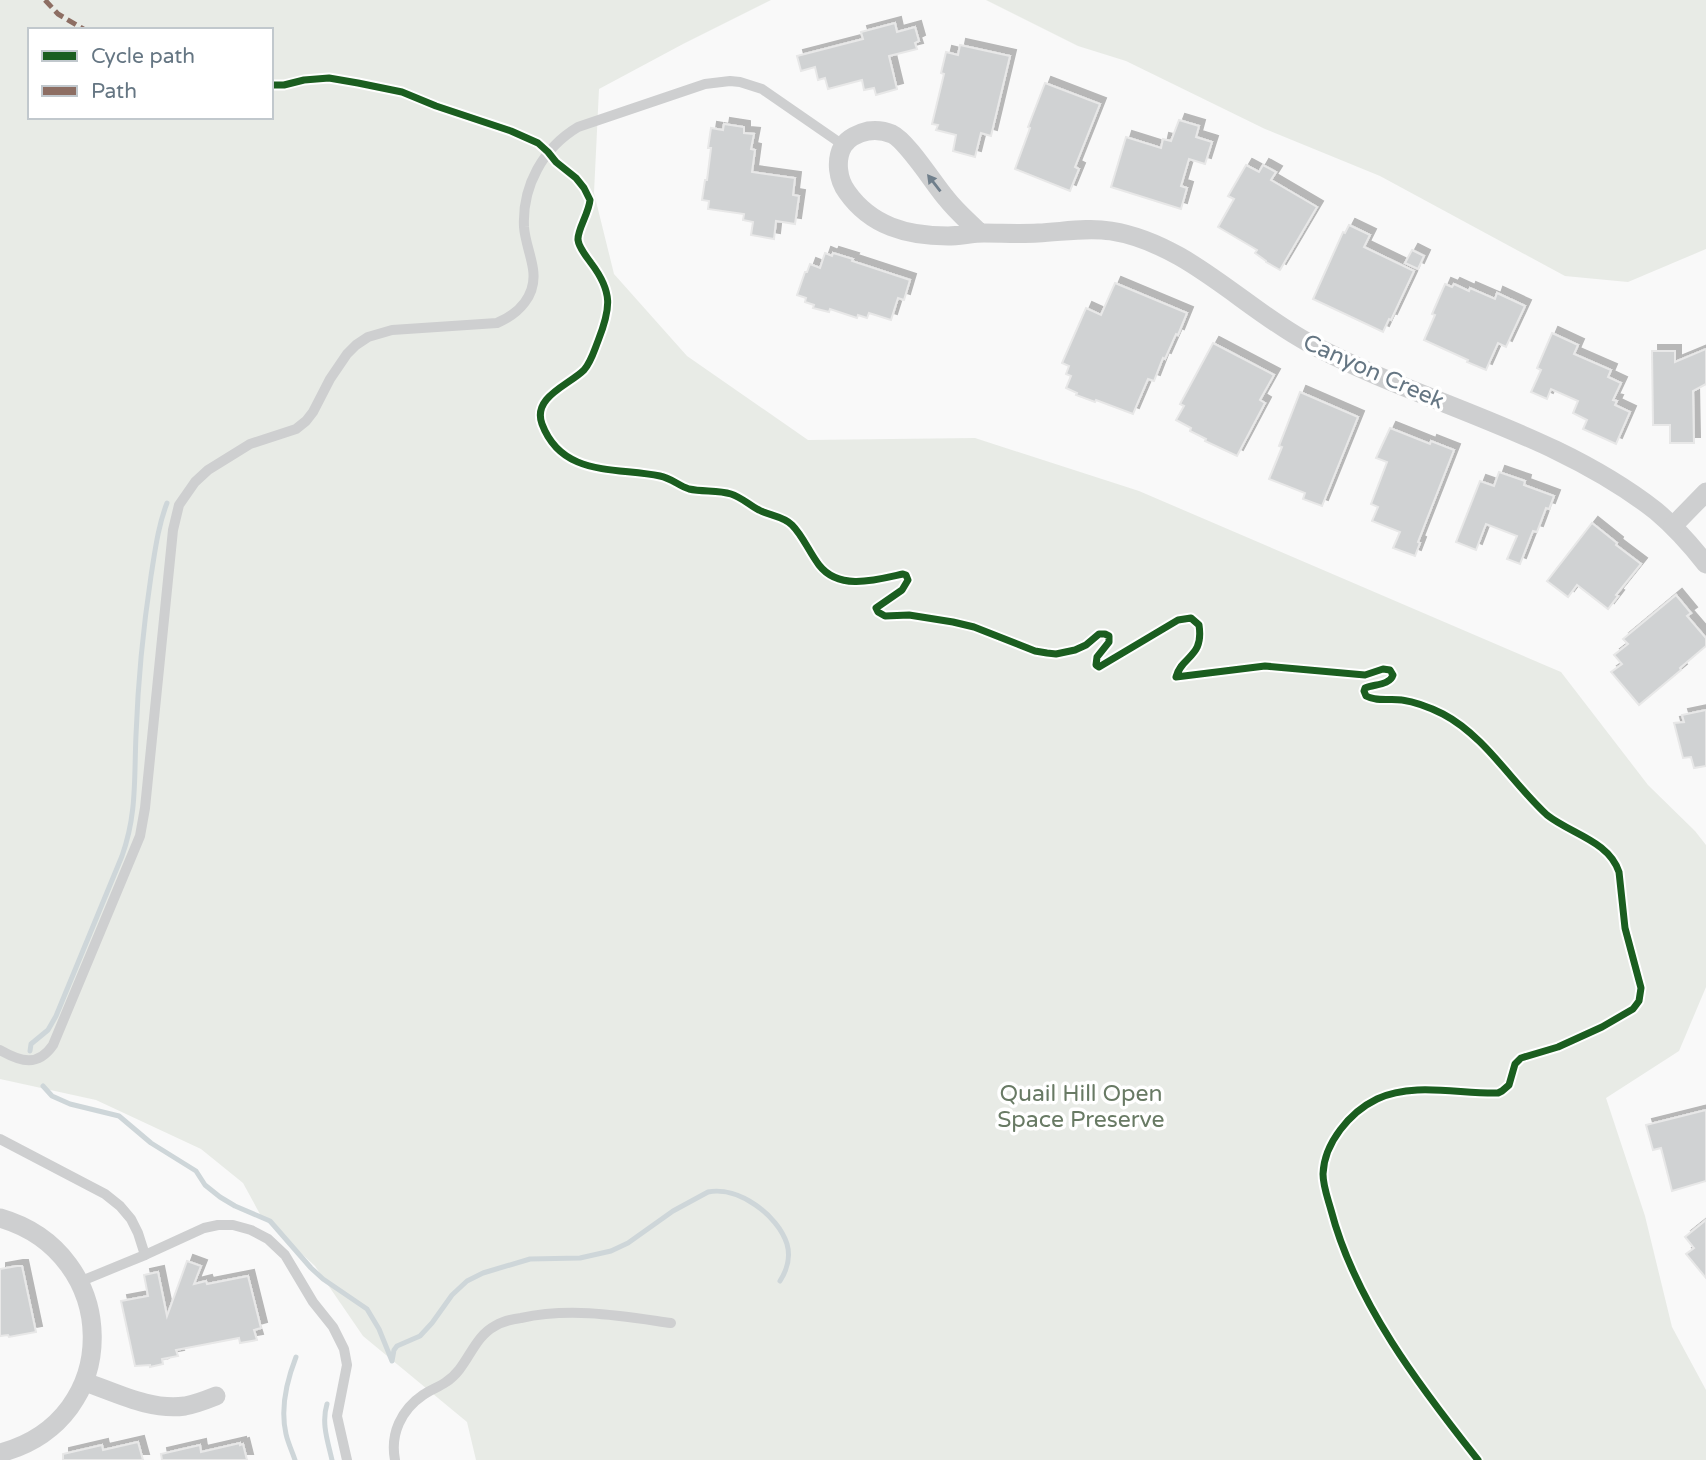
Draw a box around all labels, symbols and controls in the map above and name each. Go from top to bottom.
legend [28,28,273,119]
text: Cycle path [91,44,195,69]
text: Path [91,79,137,104]
one-way arrow [926,174,941,192]
street label: Canyon Creek [1299,328,1449,416]
park label: Quail Hill Open Space Preserve [997,1080,1165,1134]

